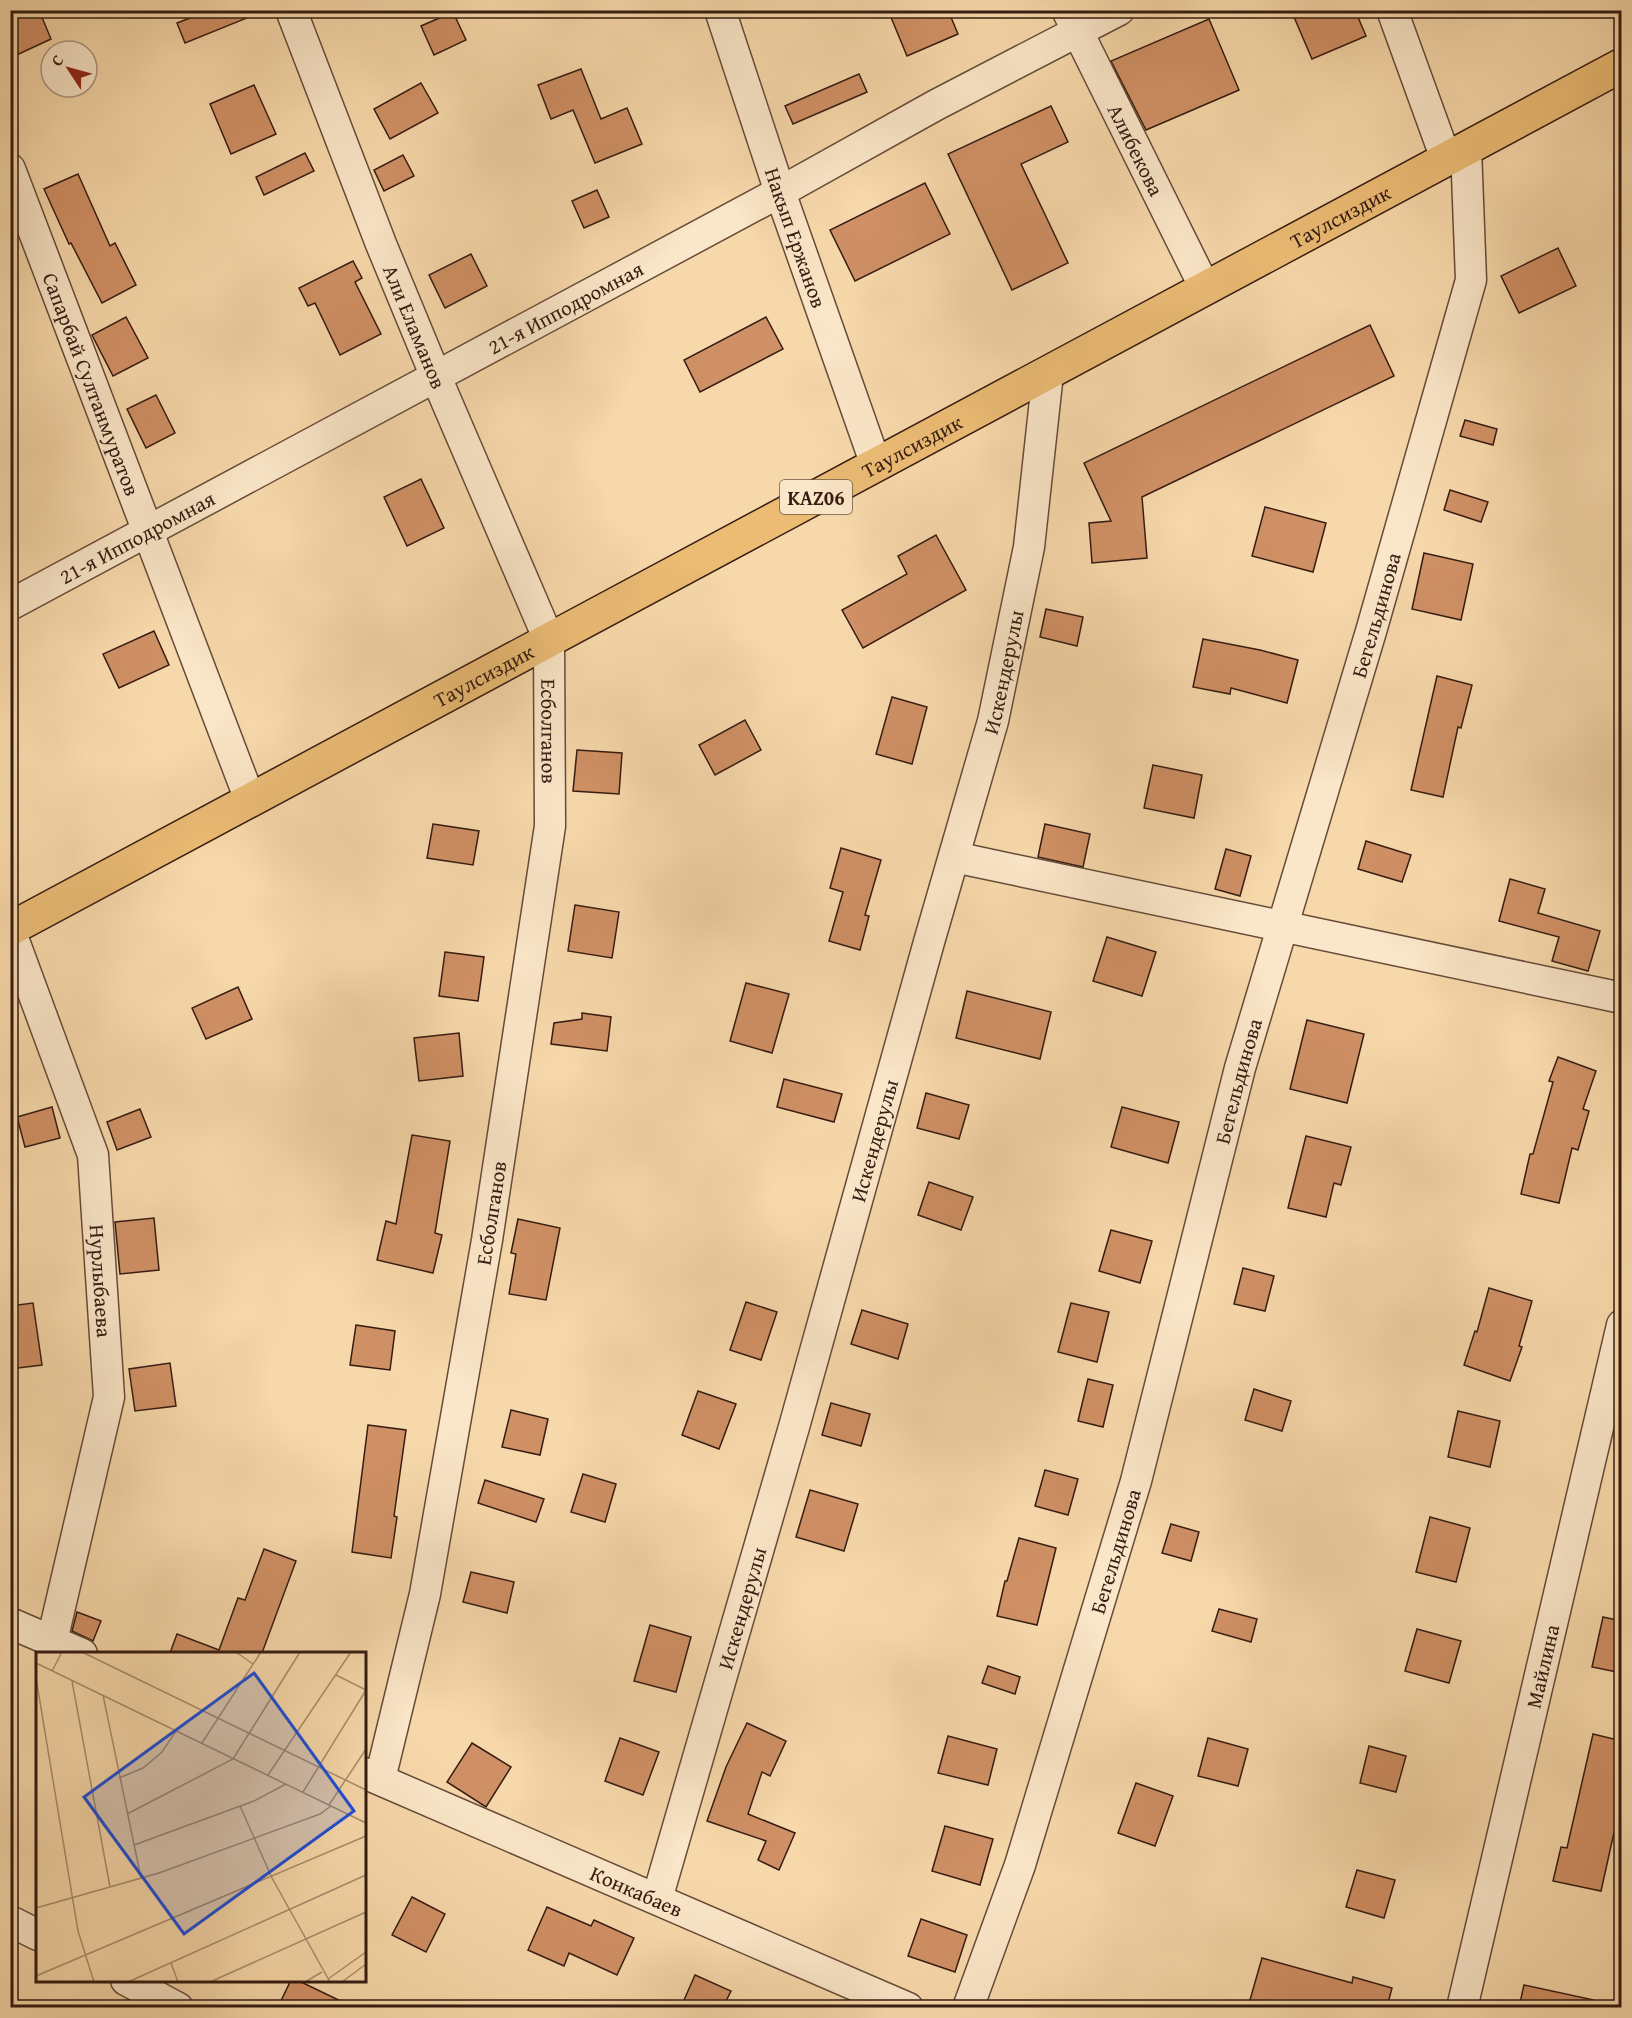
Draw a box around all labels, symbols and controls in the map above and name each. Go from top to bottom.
north arrow [39,39,99,99]
text: С [44,49,69,71]
street label: Алибекова [1100,98,1172,201]
street label: Накып Ержанов [757,163,835,312]
street label: Таулсиздик [1284,177,1396,256]
street label: 21-я Ипподромная [482,253,649,362]
street label: Али Еламанов [376,260,455,393]
street label: Сапарбай Султанмуратов [35,268,148,500]
street label: Таулсиздик [856,406,967,485]
road number: KAZ06 [780,480,852,514]
street label: 21-я Ипподромная [54,482,221,591]
street label: Бегельдинова [1342,549,1408,681]
street label: Искендерулы [974,607,1031,738]
street label: Таулсиздик [428,636,539,715]
street label: Есболганов [534,679,565,784]
street label: Бегельдинова [1206,1014,1270,1147]
street label: Искендерулы [842,1075,906,1205]
street label: Есболганов [467,1159,515,1267]
street label: Нурлыбаева [82,1223,121,1338]
street label: Бегельдинова [1081,1485,1148,1617]
street label: Искендерулы [709,1543,774,1673]
street label: Майлина [1517,1621,1567,1711]
inset map [36,1652,366,1982]
street label: Конкабаев [586,1857,688,1924]

